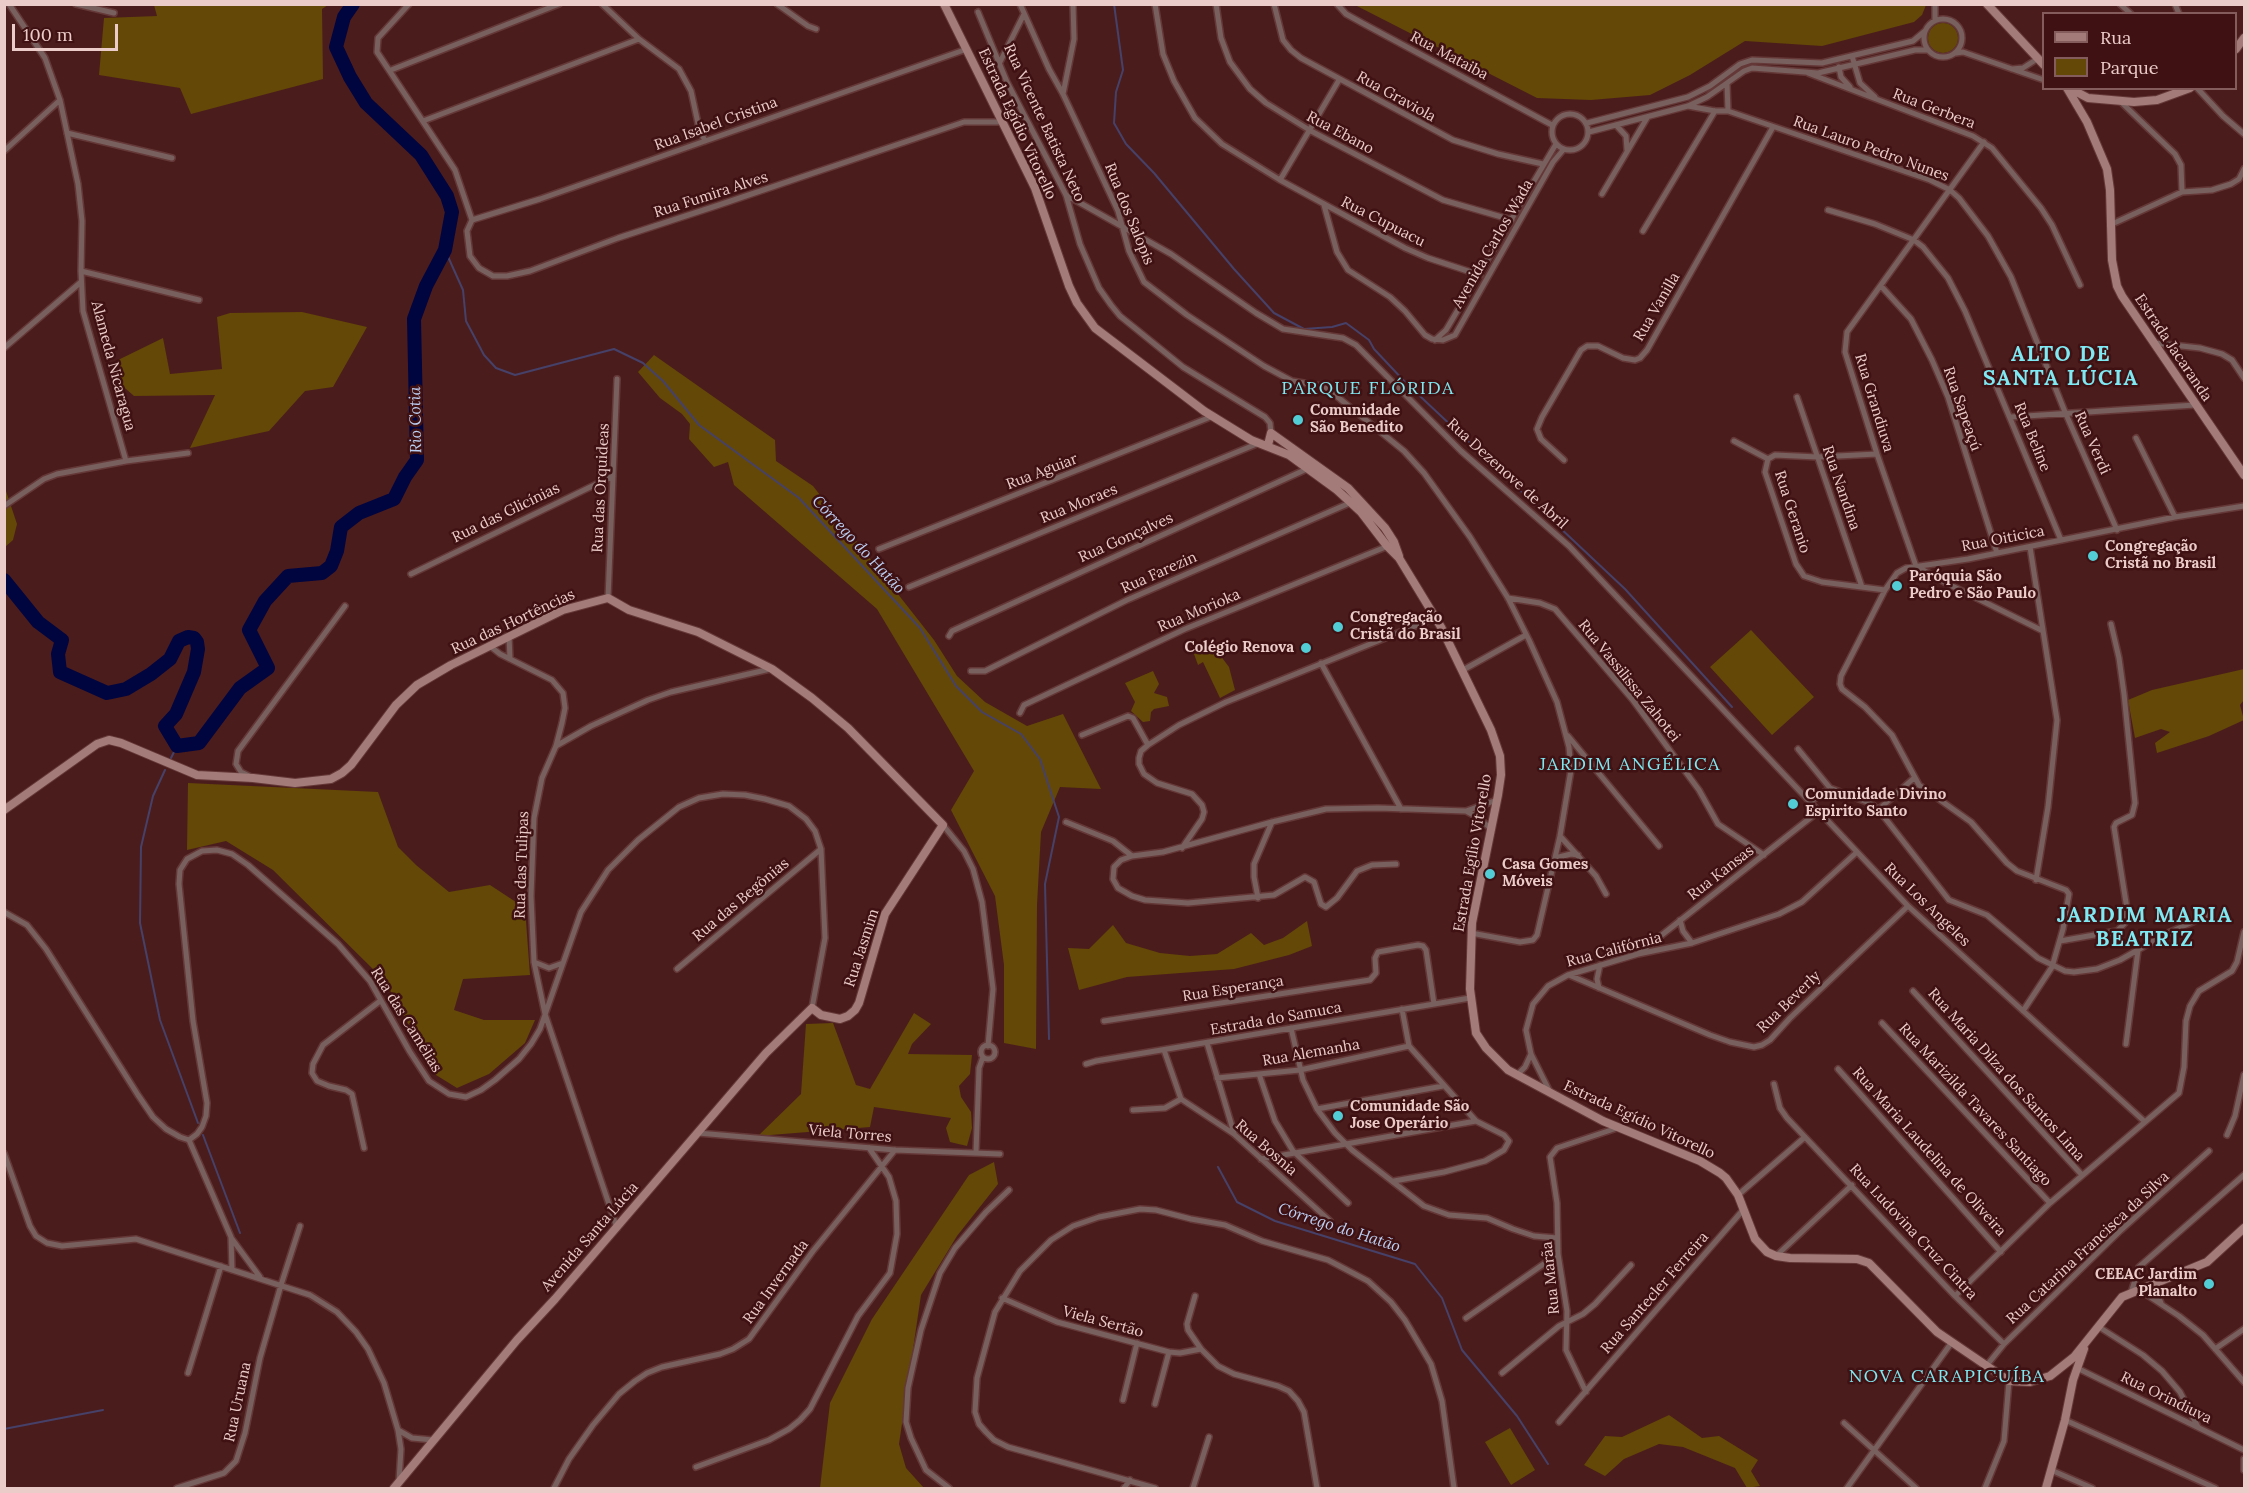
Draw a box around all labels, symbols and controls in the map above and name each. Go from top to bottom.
scale bar [15,12,122,50]
legend [2042,12,2237,90]
text: 100 m [23,23,73,46]
text: Rua [2100,26,2131,49]
street label: Rua Mataiba [1407,28,1491,84]
street label: Rua Vicente Batista Neto [999,41,1089,205]
street label: Estrada Egídio Vitorello [974,45,1060,203]
text: Parque [2100,56,2159,79]
street label: Rua Graviola [1353,68,1439,126]
street label: Rua Gerbera [1890,85,1978,133]
street label: Rua Isabel Cristina [652,93,780,155]
street label: Rua Ebano [1303,108,1377,158]
street label: Rua Lauro Pedro Nunes [1791,112,1951,186]
street label: Rua dos Salopis [1100,161,1158,267]
street label: Rua Fumira Alves [652,168,770,222]
street label: Avenida Carlos Wada [1449,176,1537,312]
street label: Rua Cupuacu [1338,193,1428,251]
street label: Rua Vanilla [1630,269,1684,345]
street label: Estrada Jacaranda [2130,291,2216,405]
street label: Alameda Nicaragua [87,299,139,433]
district label: ALTO DE SANTA LÚCIA [1983,342,2139,392]
street label: Rua Grandiuva [1850,352,1898,454]
street label: Rua Sapeaçú [1939,364,1985,454]
district label: PARQUE FLÓRIDA [1281,378,1455,400]
water label: Rio Cotia [406,386,426,454]
street label: Rua Beline [2010,400,2054,474]
place label: Comunidade São Benedito [1310,402,1403,437]
street label: Rua Verdi [2070,409,2114,477]
marker: Comunidade São Benedito [1291,413,1305,427]
street label: Rua Dezenove de Abril [1443,415,1571,533]
street label: Rua das Orquideas [589,423,613,553]
street label: Rua Nandina [1818,443,1864,533]
street label: Rua Aguiar [1004,450,1080,494]
street label: Rua Geranio [1770,468,1814,556]
street label: Rua das Glicínias [449,479,563,547]
street label: Rua Moraes [1038,480,1120,528]
water label: Córrego do Hatão [808,492,908,598]
street label: Rua Gonçalves [1076,509,1176,567]
street label: Rua Oiticica [1960,522,2046,556]
place label: Congregação Cristã no Brasil [2105,538,2216,573]
street label: Rua Farezin [1118,548,1200,598]
marker: Congregação Cristã no Brasil [2086,549,2100,563]
place label: Paróquia São Pedro e São Paulo [1909,568,2036,603]
marker: Paróquia São Pedro e São Paulo [1890,579,1904,593]
street label: Rua das Hortências [448,585,578,659]
street label: Rua Morioka [1155,586,1243,636]
place label: Congregação Cristã do Brasil [1350,609,1461,644]
street label: Rua Vassilissa Zahotei [1574,616,1684,746]
marker: Congregação Cristã do Brasil [1331,620,1345,634]
place label: Colégio Renova [1185,639,1294,657]
marker: Colégio Renova [1299,641,1313,655]
district label: JARDIM ANGÉLICA [1539,754,1721,776]
street label: Estrada Egílio Vitorello [1450,773,1496,933]
place label: Comunidade Divino Espirito Santo [1805,786,1946,821]
marker: Comunidade Divino Espirito Santo [1786,797,1800,811]
street label: Rua das Tulipas [511,811,533,919]
street label: Rua Kansas [1684,842,1758,904]
street label: Rua das Begônias [689,854,793,946]
place label: Casa Gomes Móveis [1502,856,1588,891]
street label: Rua Los Angeles [1880,859,1974,951]
marker: Casa Gomes Móveis [1483,867,1497,881]
district label: JARDIM MARIA BEATRIZ [2057,903,2233,953]
street label: Rua Jasmim [841,907,883,989]
street label: Rua Califórnia [1564,929,1664,971]
street label: Rua das Camélias [366,964,446,1076]
street label: Rua Beverly [1753,967,1825,1037]
street label: Rua Esperança [1181,972,1285,1006]
street label: Rua Maria Dilza dos Santos Lima [1924,985,2088,1165]
street label: Estrada do Samuca [1209,999,1343,1039]
street label: Rua Marizilda Tavares Santiago [1895,1020,2055,1190]
street label: Rua Alemanha [1261,1036,1361,1070]
street label: Rua Maria Laudelina de Oliveira [1848,1064,2010,1240]
street label: Estrada Egídio Vitorello [1560,1077,1718,1163]
place label: Comunidade São Jose Operário [1350,1098,1469,1133]
marker: Comunidade São Jose Operário [1331,1109,1345,1123]
street label: Rua Bosnia [1231,1116,1301,1180]
street label: Viela Torres [808,1121,892,1147]
street label: Rua Ludovina Cruz Cintra [1845,1160,1981,1304]
street label: Rua Catarina Francisca da Silva [2003,1168,2173,1328]
street label: Avenida Santa Lúcia [538,1179,642,1295]
water label: Córrego do Hatão [1275,1199,1403,1257]
street label: Rua Santecler Ferreira [1597,1229,1713,1357]
street label: Rua Invernada [739,1236,813,1328]
street label: Rua Marãa [1538,1241,1564,1315]
place label: CEEAC Jardim Planalto [2095,1266,2197,1301]
marker: CEEAC Jardim Planalto [2202,1277,2216,1291]
street label: Viela Sertão [1060,1303,1146,1341]
street label: Rua Uruana [221,1360,255,1444]
district label: NOVA CARAPICUÍBA [1849,1366,2045,1388]
street label: Rua Orindiuva [2118,1368,2214,1428]

